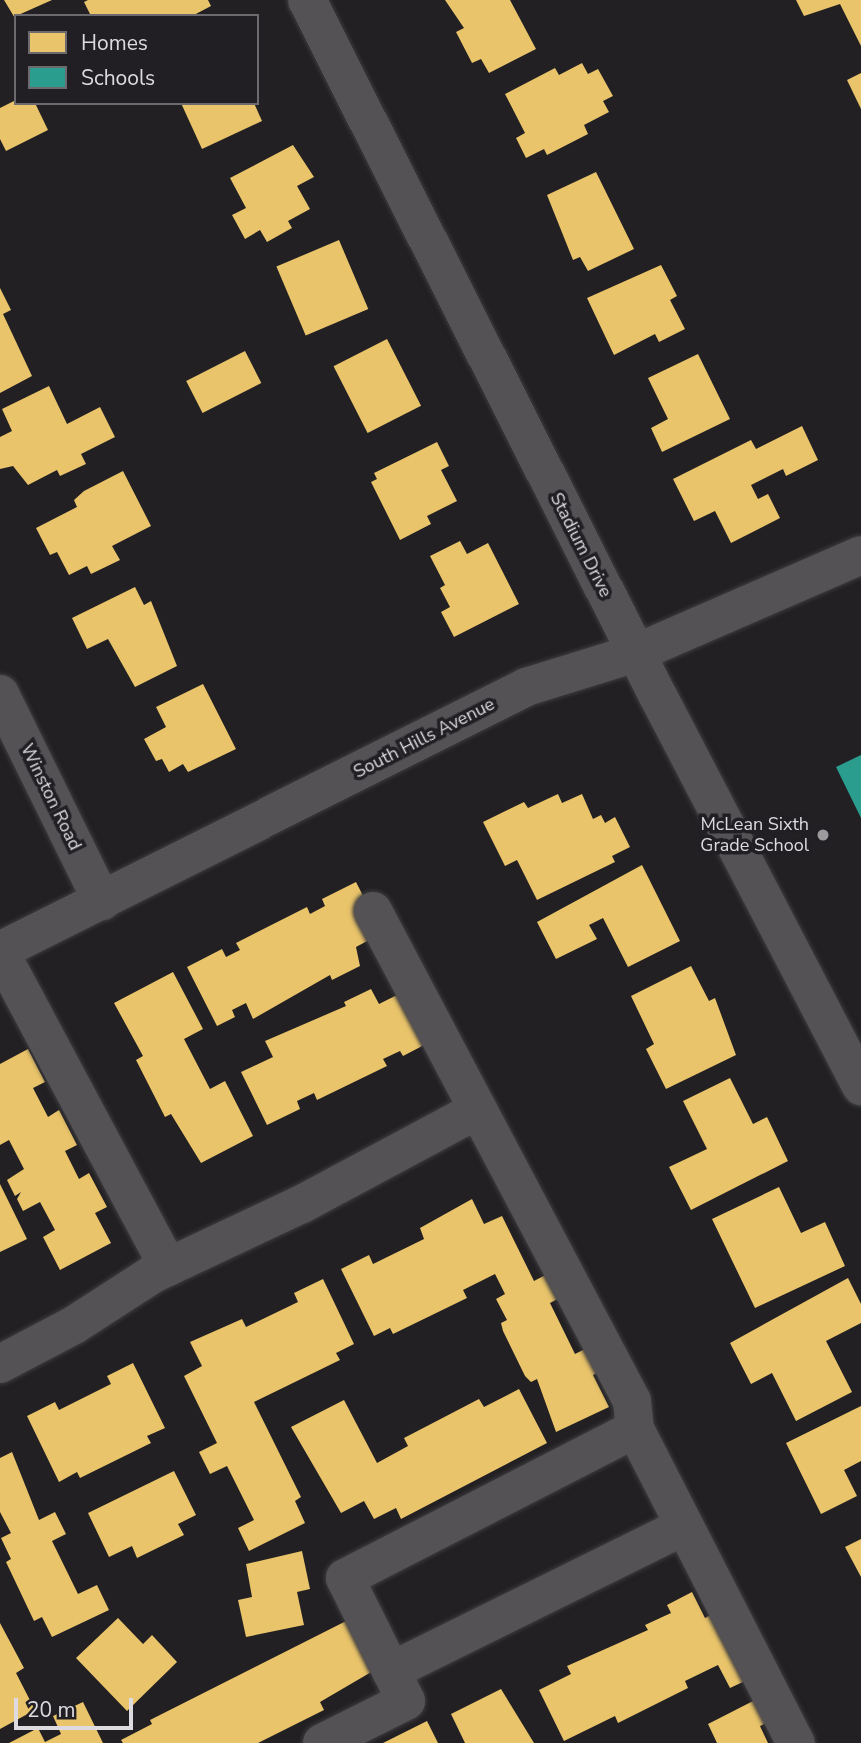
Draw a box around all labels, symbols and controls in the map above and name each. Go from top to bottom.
legend [14,14,259,105]
text: Homes [81,29,148,57]
text: Schools [81,64,155,92]
street label: Stadium Drive [545,489,617,601]
street label: South Hills Avenue [350,693,498,783]
street label: Winston Road [16,740,86,854]
place label: McLean Sixth Grade School [700,814,809,856]
marker: McLean Sixth Grade School [815,827,831,843]
scale bar [18,1684,136,1728]
text: 20 m [27,1696,76,1724]

